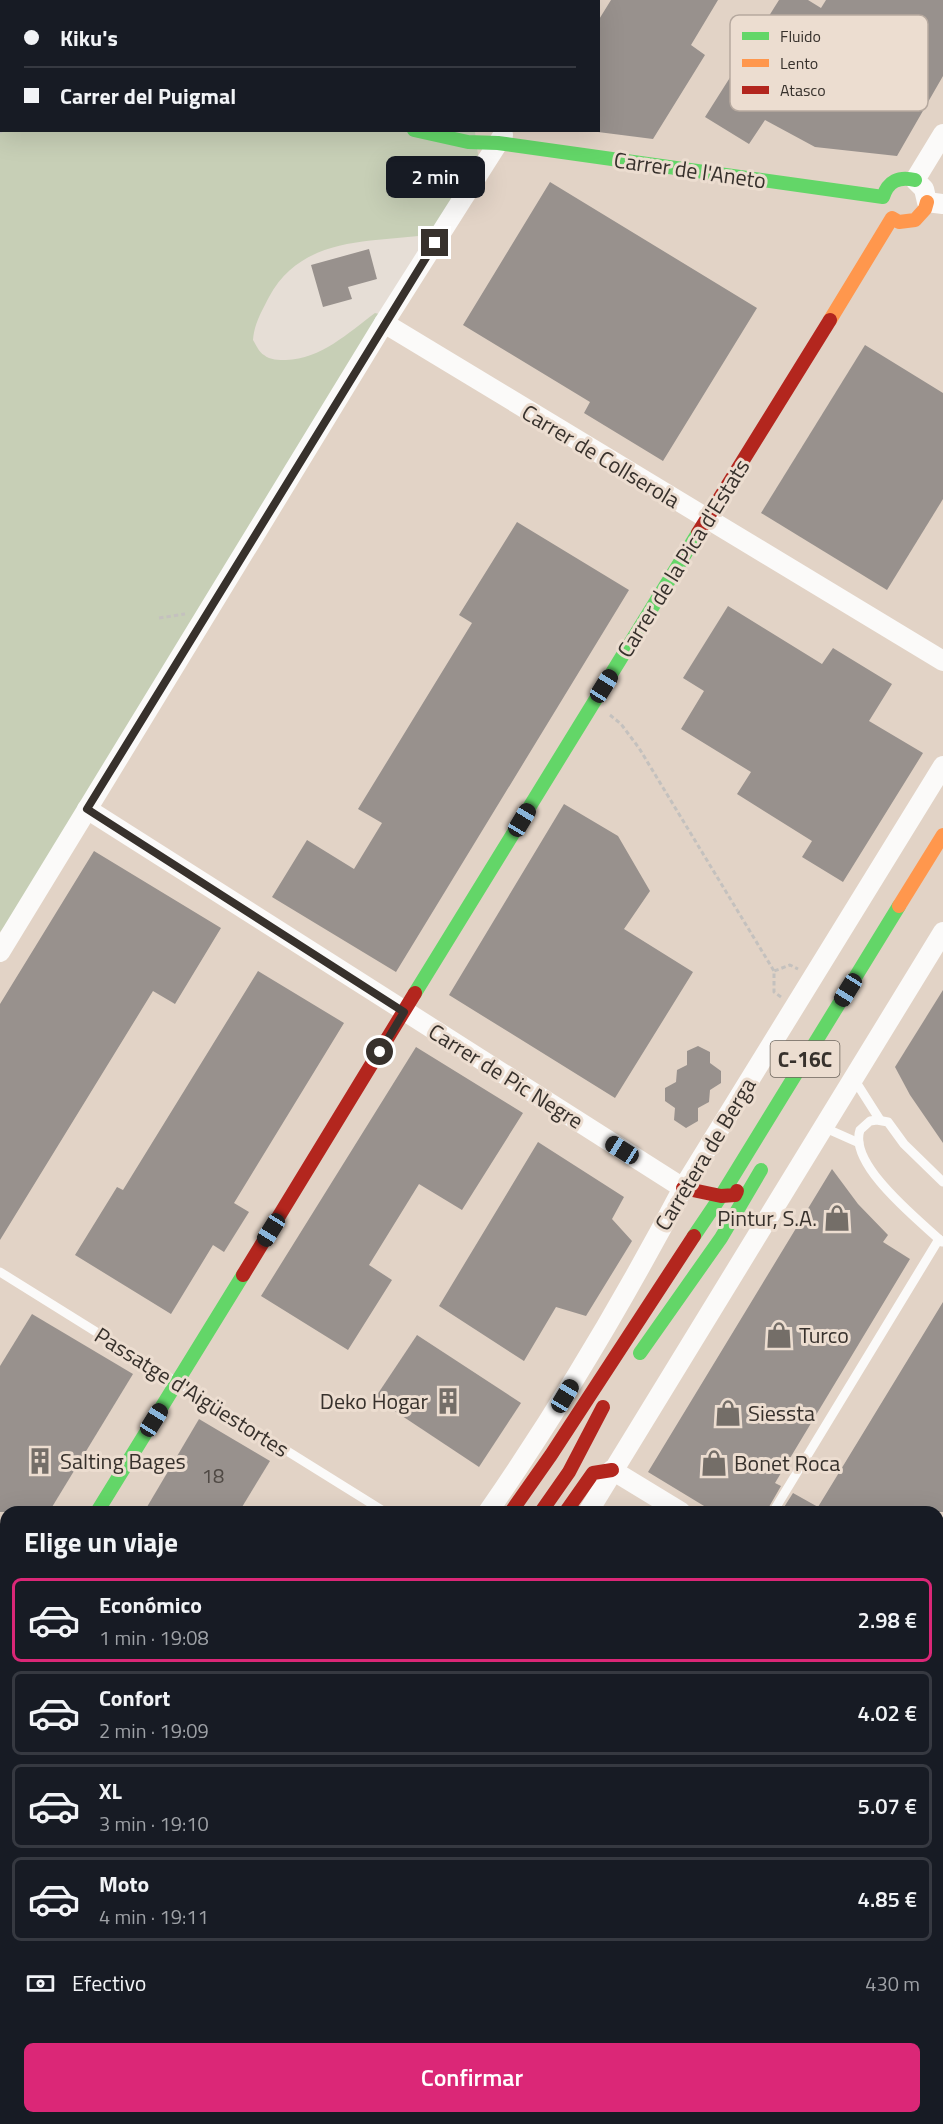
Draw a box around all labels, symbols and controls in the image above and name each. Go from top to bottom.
legend [730,15,928,111]
text: Kiku's [60,21,118,55]
text: Fluido [780,24,821,48]
text: Lento [780,51,818,75]
text: Atasco [780,78,826,102]
text: Carrer del Puigmal [60,79,236,113]
street label: Carrer de l'Aneto [612,143,768,197]
callout: 2 min [386,156,484,198]
text: 2 min [411,161,460,192]
route end [421,229,448,256]
street label: Carrer de Collserola [515,395,687,517]
street label: Carrer de la Pica d'Estats [608,452,758,664]
car [587,666,621,706]
car [505,800,539,840]
car [831,970,865,1010]
street label: Carrer de Pic Negre [422,1015,590,1137]
route start [366,1038,393,1065]
road number: C-16C [770,1041,840,1077]
street label: Carretera de Berga [646,1071,764,1237]
car [602,1133,642,1167]
place label: Pintur, S.A. [717,1201,817,1235]
shop icon: Pintur, S.A. [822,1203,852,1233]
car [254,1210,288,1250]
street label: Passatge d'Aigüestortes [88,1318,296,1466]
place label: Turco [799,1318,849,1352]
shop icon: Turco [764,1320,794,1350]
car [548,1376,582,1416]
place label: Deko Hogar [320,1384,428,1418]
building icon: Deko Hogar [433,1386,463,1416]
place label: Siessta [748,1396,815,1430]
shop icon: Siessta [713,1398,743,1428]
car [137,1400,171,1440]
place label: Salting Bages [60,1444,186,1478]
building icon: Salting Bages [25,1446,55,1476]
place label: Bonet Roca [734,1446,840,1480]
shop icon: Bonet Roca [699,1448,729,1478]
house number: 18 [202,1460,224,1491]
text: Elige un viaje [24,1521,178,1562]
text: Económico [99,1588,202,1622]
icon: car [27,1593,81,1647]
text: 2.98 € [858,1603,917,1637]
text: 1 min · 19:08 [99,1622,209,1653]
text: Confort [99,1681,170,1715]
icon: car [27,1686,81,1740]
text: 4.02 € [858,1696,917,1730]
text: 2 min · 19:09 [99,1715,209,1746]
text: XL [99,1774,122,1808]
icon: car [27,1779,81,1833]
text: 5.07 € [858,1789,917,1823]
text: 3 min · 19:10 [99,1808,209,1839]
text: Moto [99,1867,149,1901]
icon: car [27,1872,81,1926]
text: 4.85 € [858,1882,917,1916]
text: 4 min · 19:11 [99,1901,209,1932]
text: Efectivo [72,1966,146,2000]
icon: cash [24,1967,57,2000]
text: 430 m [865,1968,920,1999]
button: Confirmar [24,2043,920,2112]

